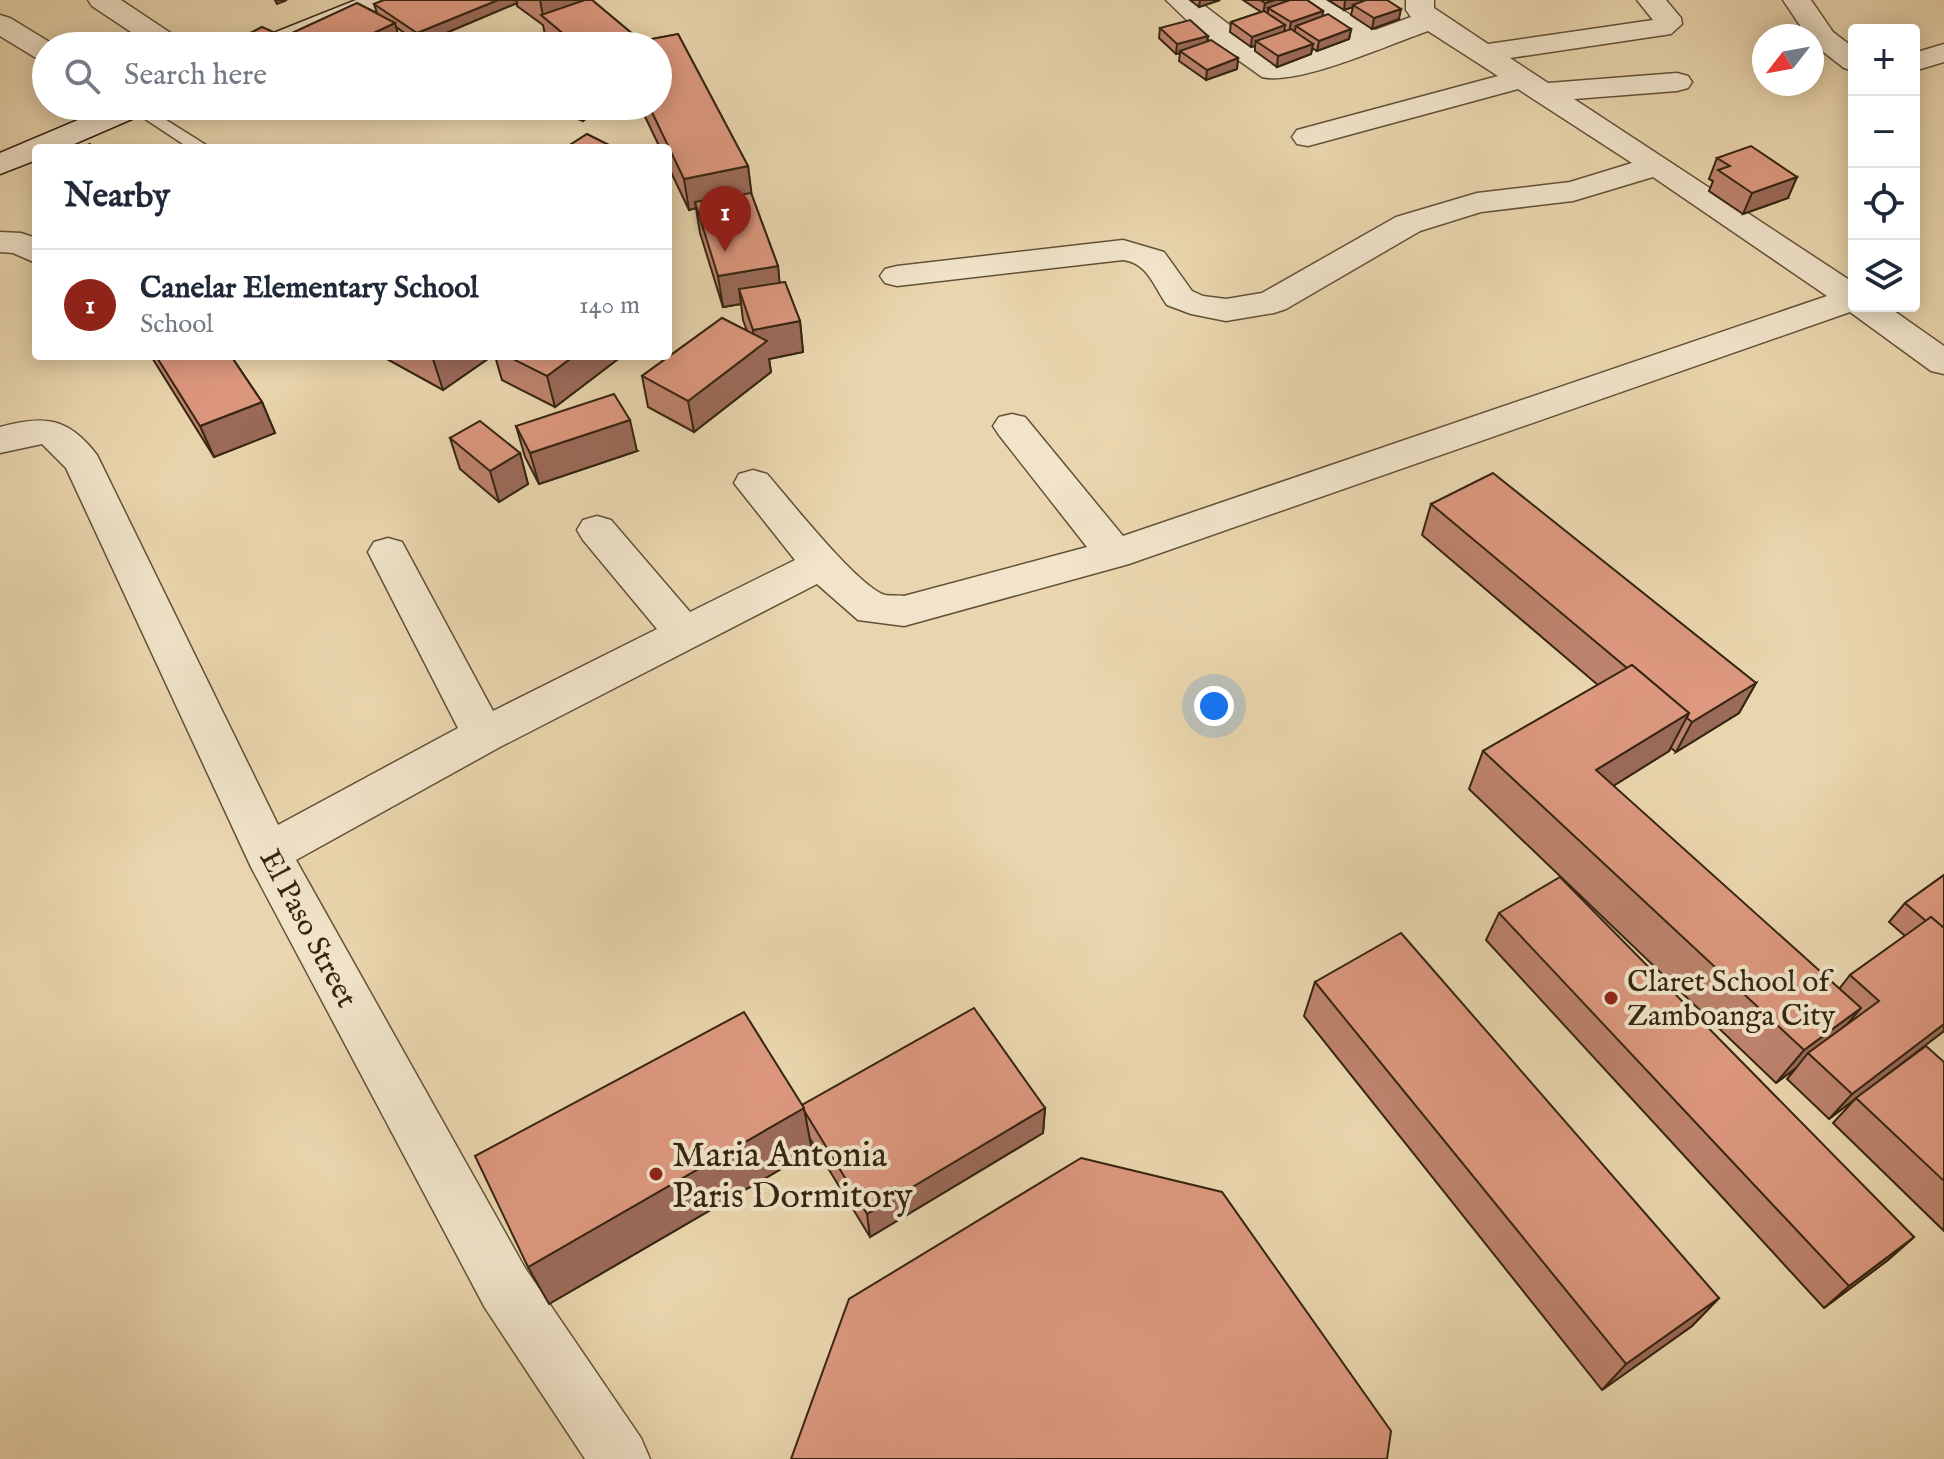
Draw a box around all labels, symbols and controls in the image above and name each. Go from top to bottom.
north arrow [1752,24,1824,96]
map controls [1848,24,1920,312]
button: + [1848,24,1920,96]
search box [32,32,672,120]
icon: search [60,54,104,98]
text: Search here [124,57,267,95]
button: − [1848,96,1920,168]
button: locate [1848,168,1920,240]
text: Nearby [64,175,170,218]
pin: 1 [699,186,751,252]
button: layers [1848,240,1920,312]
text: Canelar Elementary School [140,270,478,308]
text: 1 [85,289,95,322]
text: 140 m [579,289,640,322]
text: School [140,308,213,341]
your location [1194,686,1234,726]
street label: El Paso Street [250,843,365,1014]
place label: Claret School of Zamboanga City [1627,964,1836,1036]
marker: Claret School of Zamboanga City [1602,989,1620,1007]
place label: Maria Antonia Paris Dormitory [672,1133,913,1220]
marker: Maria Antonia Paris Dormitory [647,1165,665,1183]

